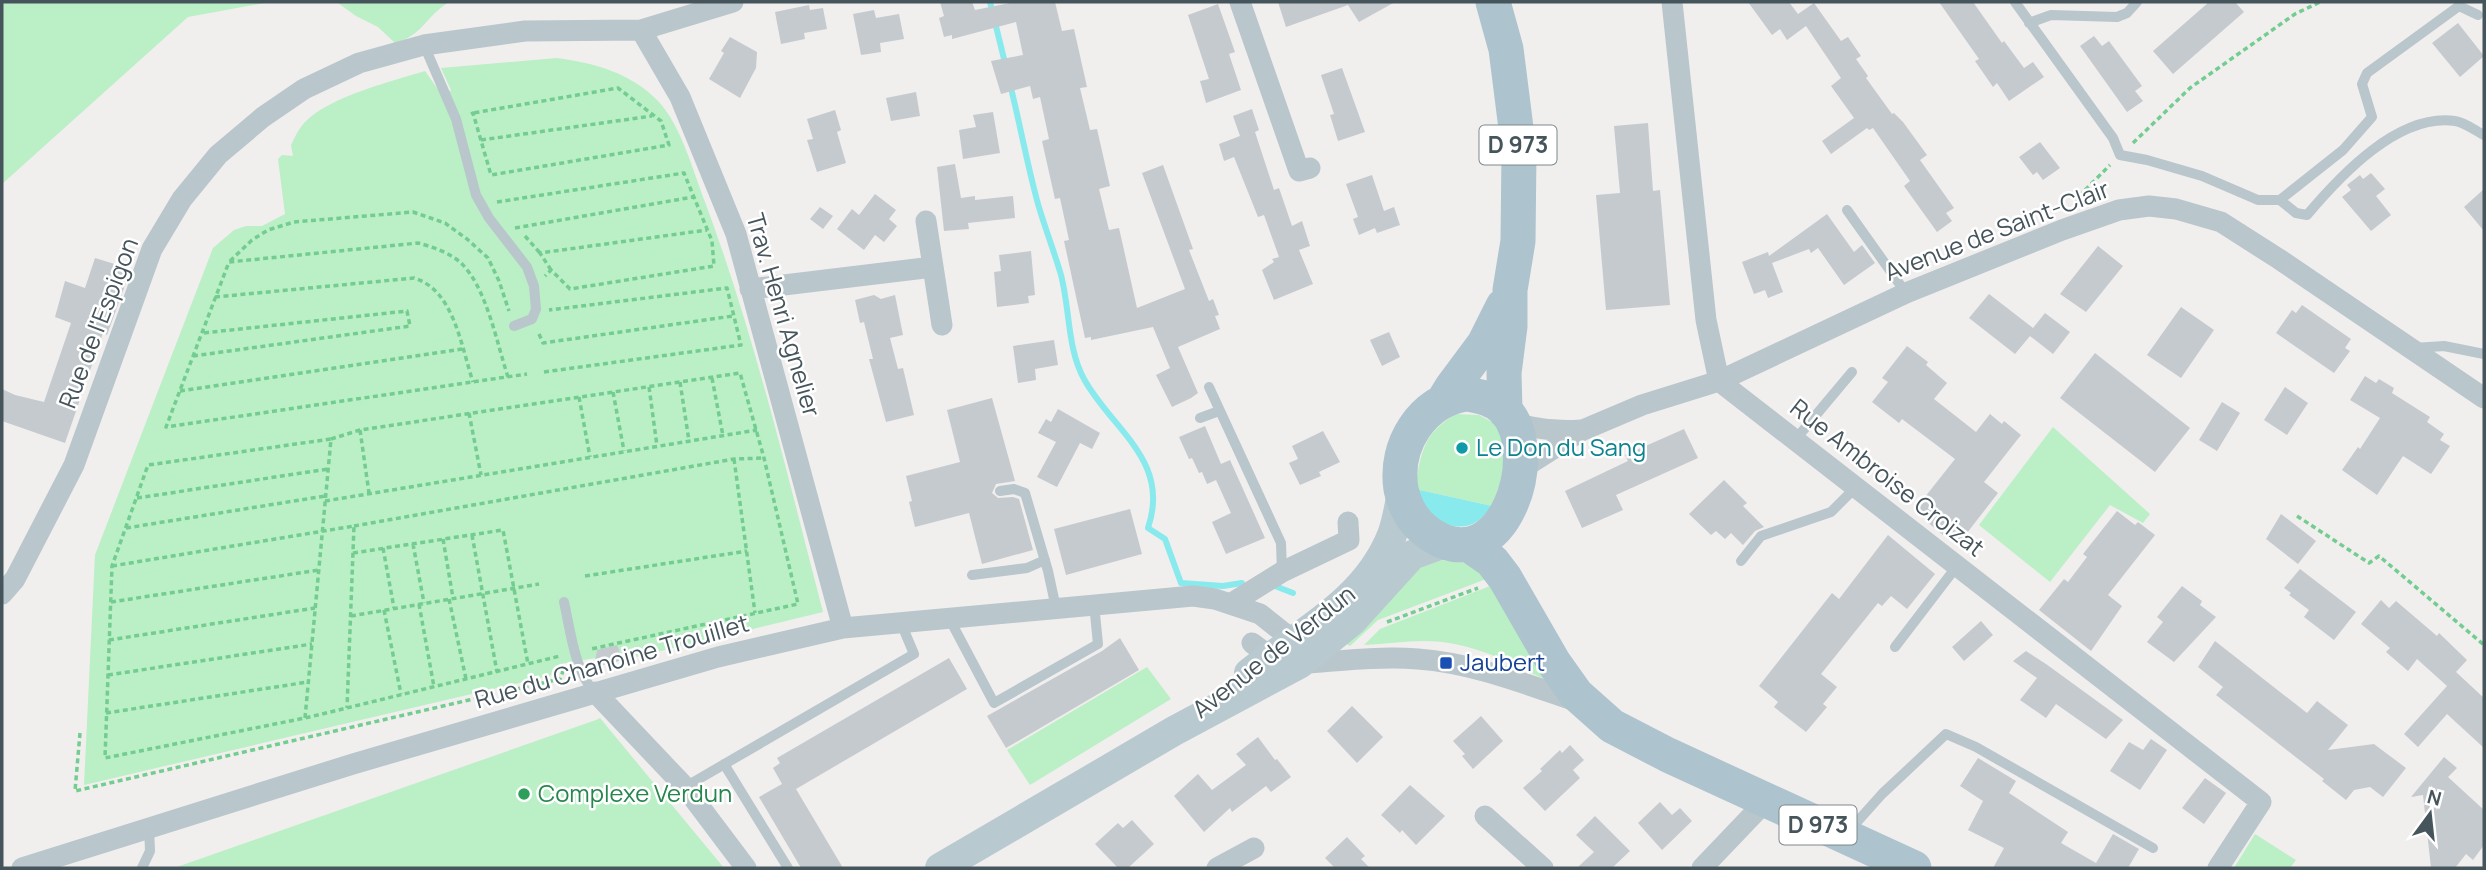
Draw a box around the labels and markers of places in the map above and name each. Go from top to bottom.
place label: Le Don du Sang [1476,430,1646,463]
marker: Le Don du Sang [1454,440,1470,456]
place label: Jaubert [1460,645,1545,678]
marker: Jaubert [1438,655,1454,671]
place label: Complexe Verdun [538,776,732,809]
marker: Complexe Verdun [516,786,532,802]

